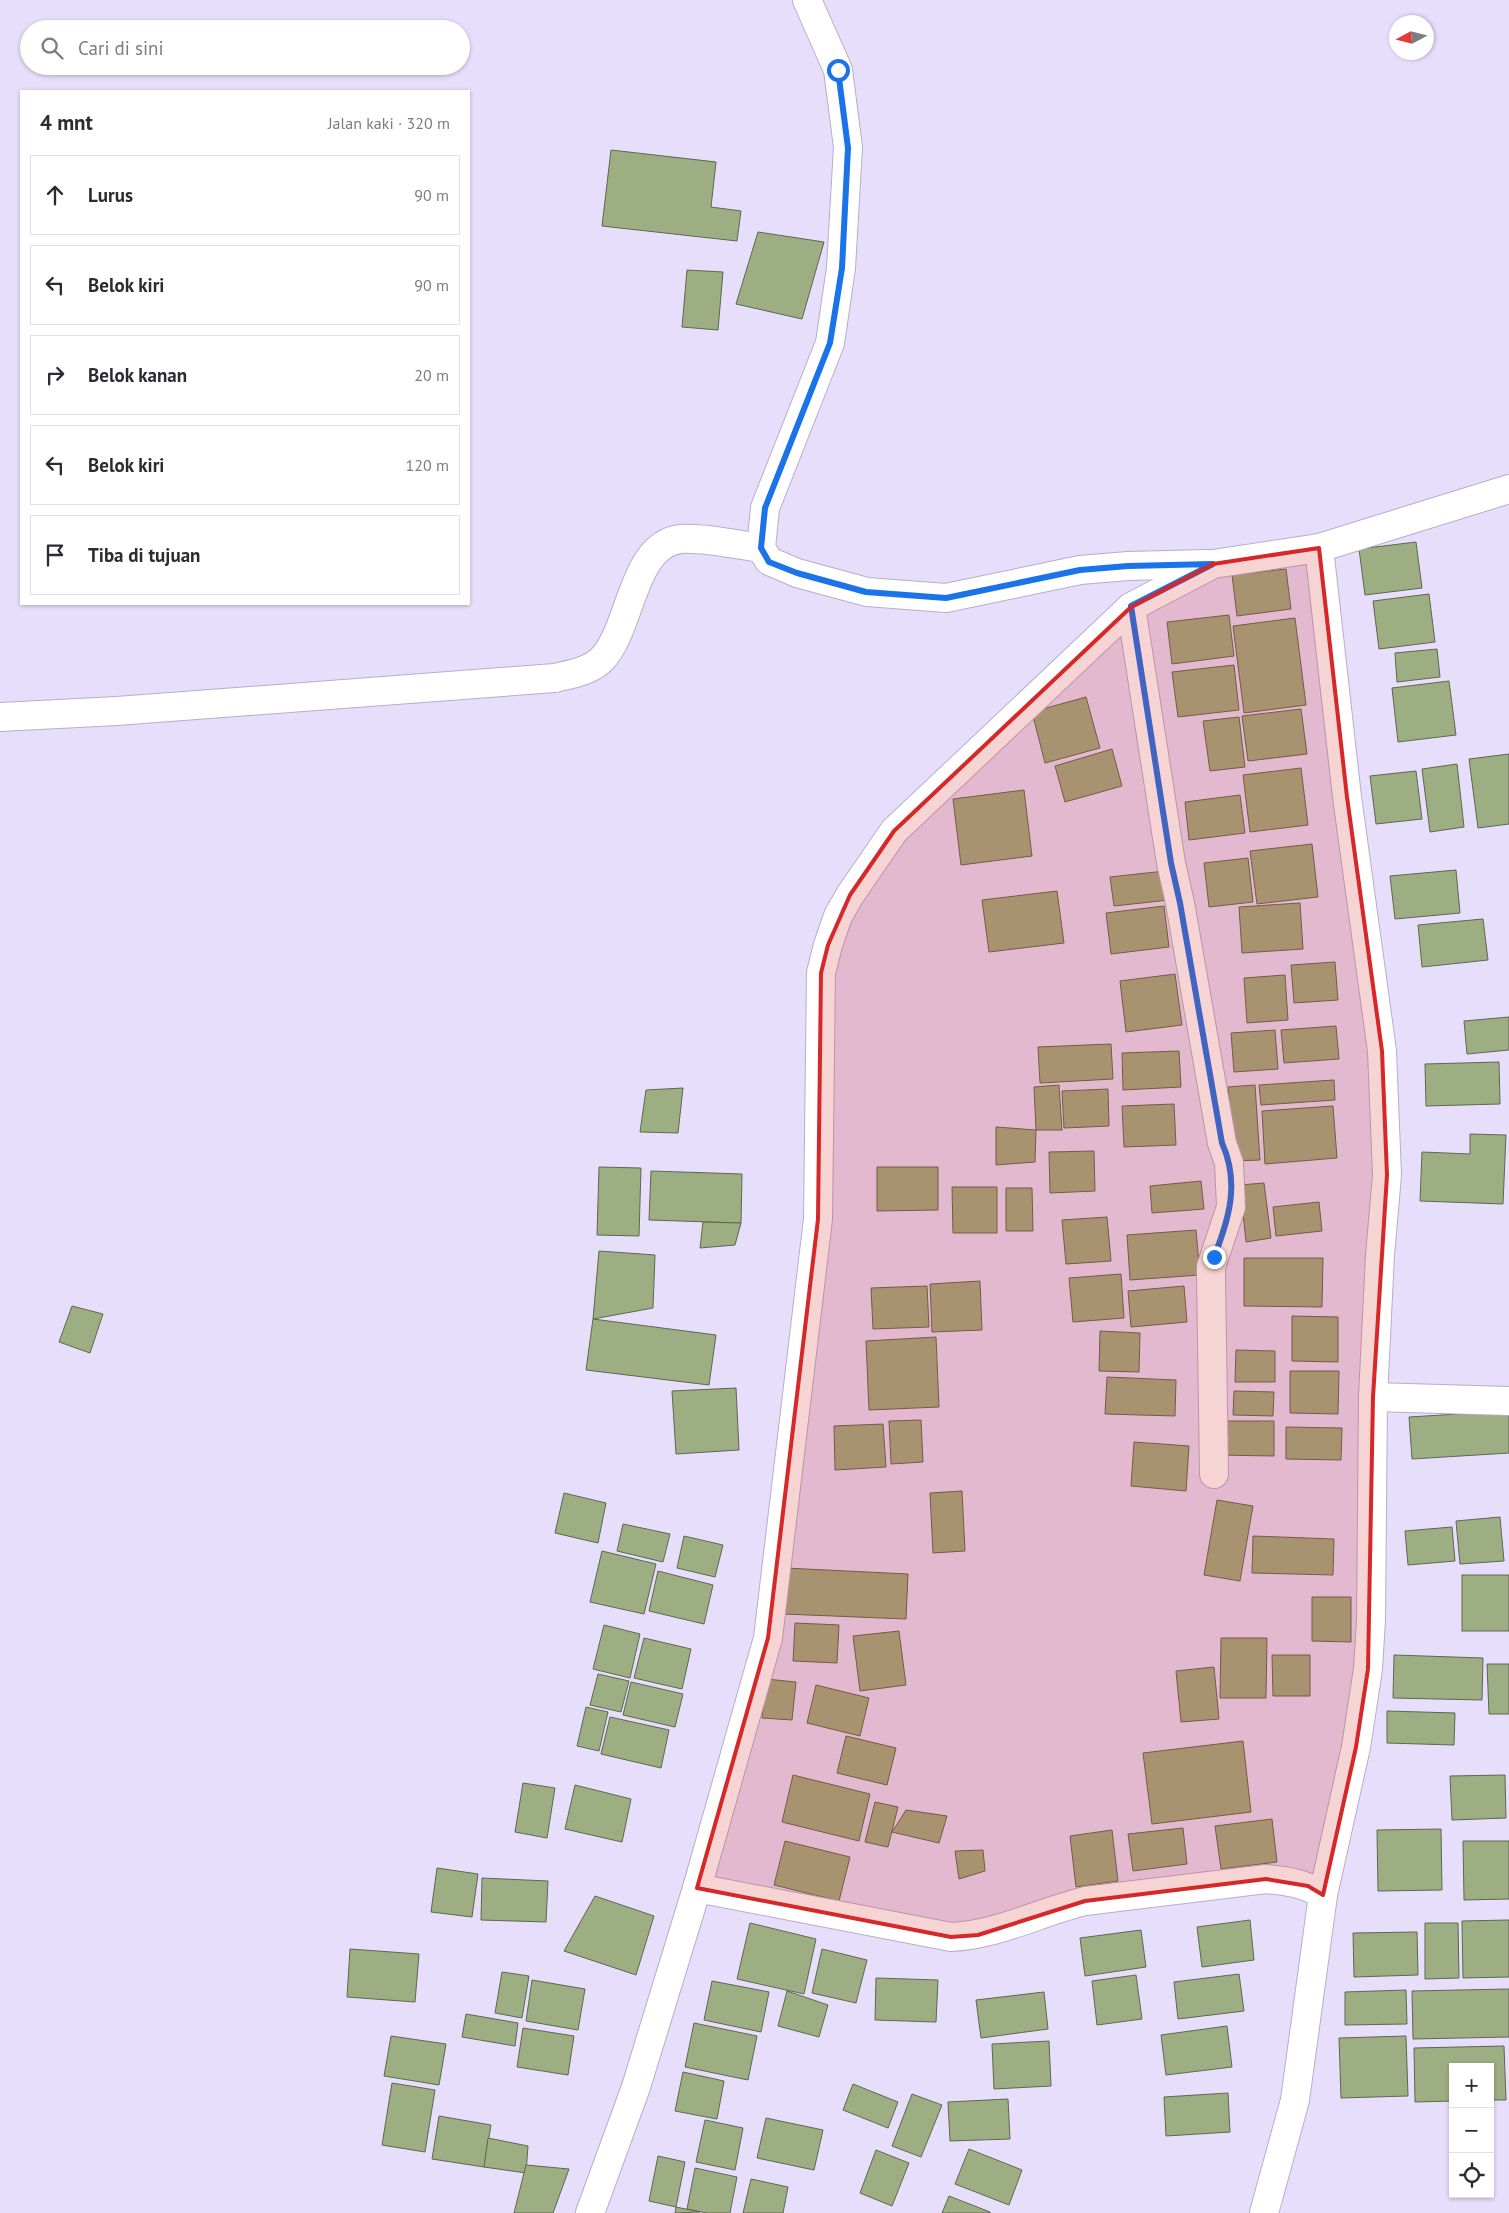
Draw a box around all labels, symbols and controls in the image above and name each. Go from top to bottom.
north arrow [1389,15,1434,60]
search box [20,20,470,75]
icon: search [38,34,66,62]
text: Cari di sini [78,36,164,60]
route start [827,59,850,82]
text: 4 mnt [40,109,93,136]
text: Jalan kaki · 320 m [328,113,450,133]
icon: ahead [41,181,69,209]
text: Lurus [88,183,133,207]
text: 90 m [414,185,449,205]
icon: left [41,271,69,299]
text: Belok kiri [88,273,164,297]
text: 90 m [414,275,449,295]
icon: right [41,361,69,389]
text: Belok kanan [88,363,187,387]
text: 20 m [414,365,449,385]
icon: left [41,451,69,479]
text: Belok kiri [88,453,164,477]
text: 120 m [406,455,449,475]
icon: arrive [41,541,69,569]
text: Tiba di tujuan [88,543,200,567]
route end [1203,1246,1226,1269]
map controls [1449,2063,1494,2198]
button: + [1449,2063,1494,2108]
button: − [1449,2108,1494,2153]
button: locate [1449,2153,1494,2198]

